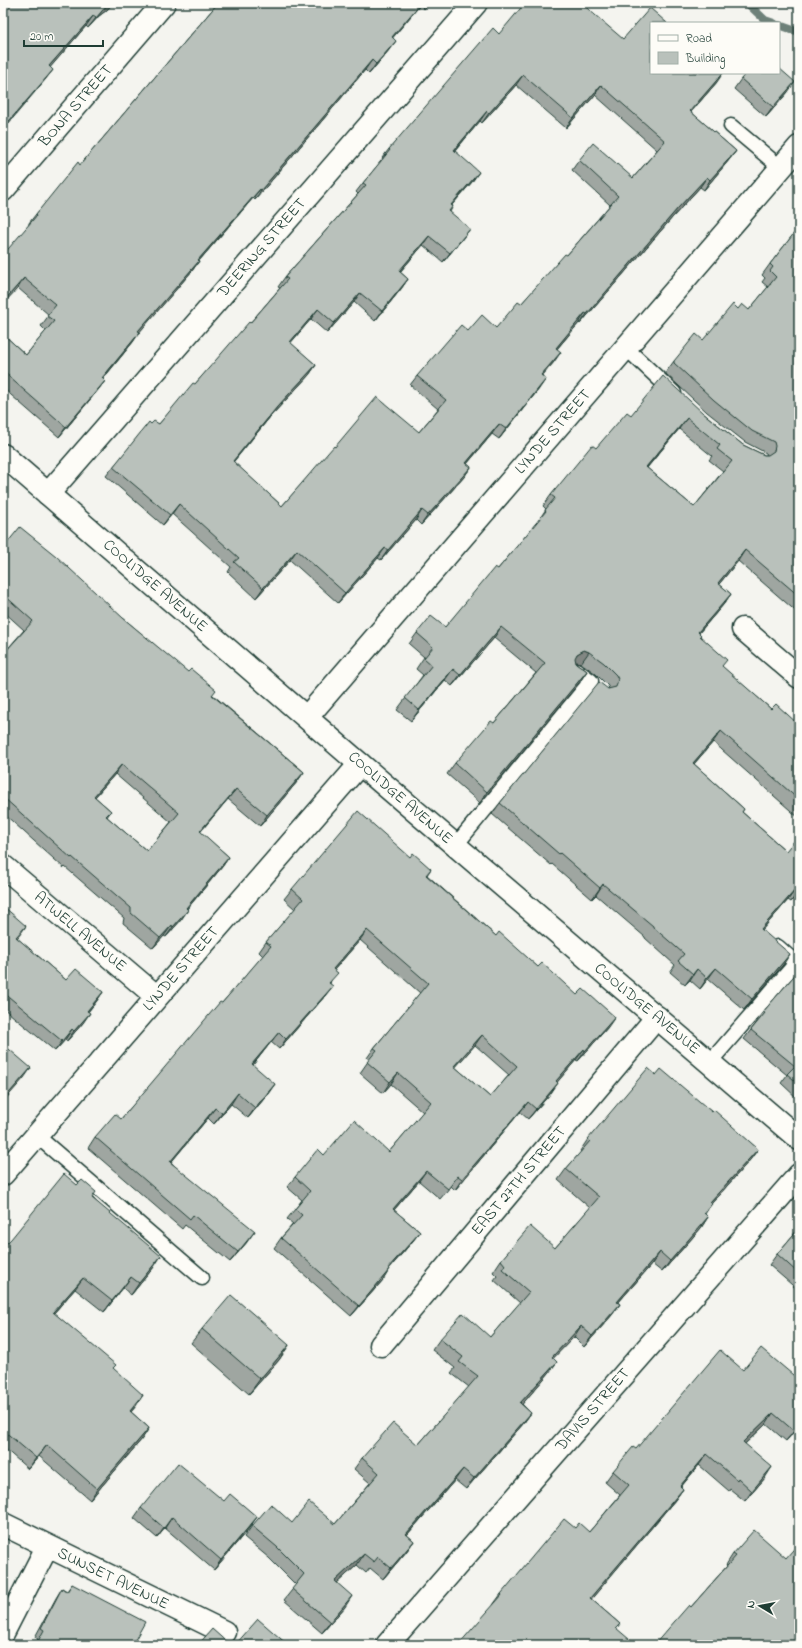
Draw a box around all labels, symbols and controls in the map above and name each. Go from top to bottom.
scale bar [24,22,103,48]
legend [650,22,780,74]
text: 20 m [30,28,53,46]
text: Road [686,30,712,48]
text: Building [685,50,725,69]
street label: BONA STREET [33,59,119,153]
street label: DEERING STREET [211,193,312,304]
street label: LYNDE STREET [509,384,597,480]
street label: COOLIDGE AVENUE [97,534,213,638]
street label: COOLIDGE AVENUE [342,746,458,850]
street label: ATWELL AVENUE [28,886,132,978]
street label: LYNDE STREET [137,921,225,1017]
street label: COOLIDGE AVENUE [589,957,705,1061]
street label: EAST 27TH STREET [466,1121,572,1241]
street label: DAVIS STREET [549,1363,636,1458]
street label: SUNSET AVENUE [53,1541,173,1617]
north arrow [740,1586,780,1626]
text: N [743,1599,760,1609]

